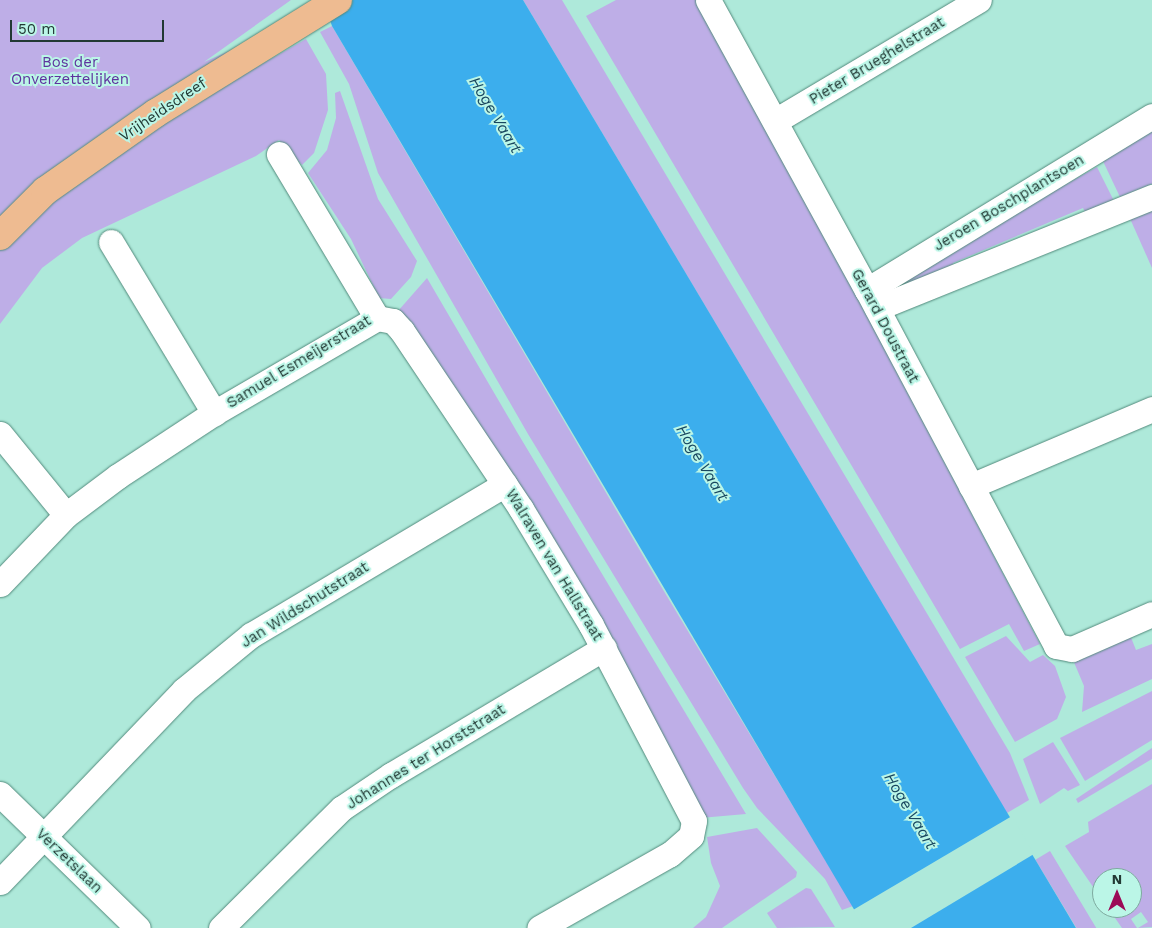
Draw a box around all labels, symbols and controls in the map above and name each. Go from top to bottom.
scale bar [12,10,166,42]
street label: Pieter Brueghelstraat [806,13,948,109]
text: 50 m [18,20,55,38]
park label: Bos der Onverzettelijken [11,53,129,88]
water label: Hoge Vaart [465,73,525,157]
street label: Vrijheidsdreef [116,74,210,146]
street label: Jeroen Boschplantsoen [931,151,1087,255]
street label: Gerard Doustraat [847,266,923,386]
street label: Samuel Esmeijerstraat [223,312,375,412]
water label: Hoge Vaart [672,421,732,505]
street label: Walraven van Hallstraat [501,486,607,644]
street label: Jan Wildschutstraat [238,558,372,652]
street label: Johannes ter Horststraat [343,700,509,814]
water label: Hoge Vaart [880,769,940,853]
street label: Verzetslaan [32,825,106,897]
north arrow [1092,868,1142,918]
text: N [1112,871,1122,887]

